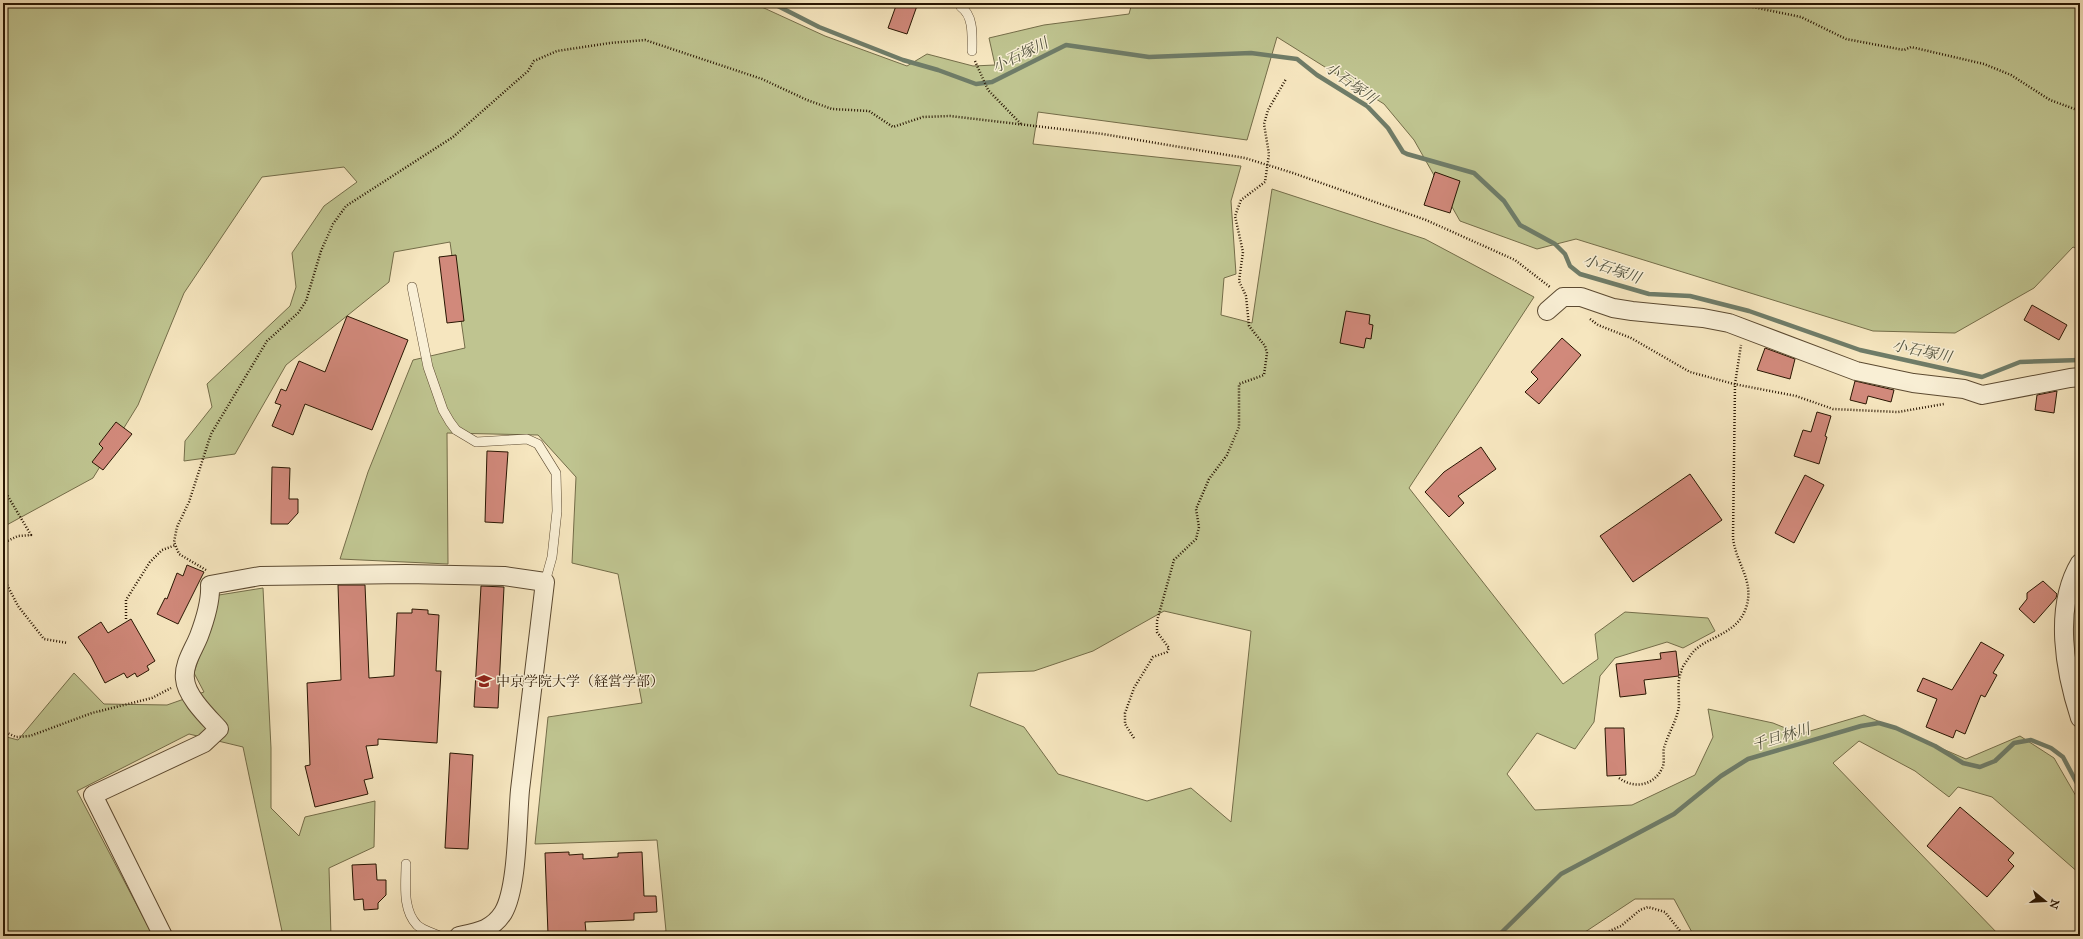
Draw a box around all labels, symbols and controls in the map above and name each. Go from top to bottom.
water label: 小石塚川 [989,33,1053,76]
water label: 小石塚川 [1321,58,1382,109]
water label: 小石塚川 [1581,251,1645,288]
water label: 小石塚川 [1891,336,1955,366]
school or university icon: 中京学院大学（経営学部） [475,672,493,690]
place label: 中京学院大学（経営学部） [496,673,664,690]
water label: 千旦林川 [1750,719,1814,754]
north arrow [2025,881,2065,921]
text: N [2046,897,2062,911]

